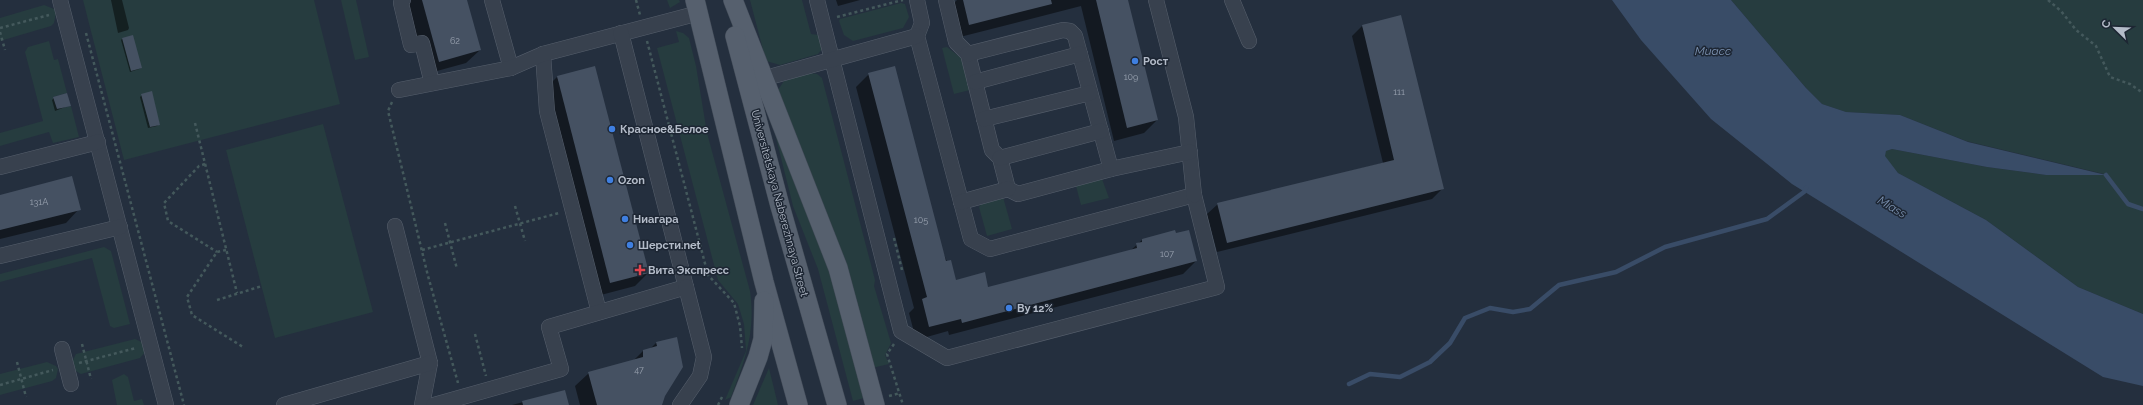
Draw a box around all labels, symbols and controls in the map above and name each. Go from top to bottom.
north arrow [2095,8,2135,48]
text: С [2099,18,2114,30]
house number: 62 [450,36,460,46]
water label: Миасс [1695,44,1732,58]
place label: Рост [1143,55,1169,68]
marker: Рост [1130,56,1140,66]
house number: 109 [1124,72,1138,82]
house number: 111 [1393,87,1405,97]
street label: Universitetskaya Naberezhnaya Street [748,108,811,298]
place label: Красное&Белое [620,123,709,136]
marker: Красное&Белое [607,124,617,134]
place label: Ozon [618,174,645,187]
marker: Ozon [605,175,615,185]
water label: Miass [1875,193,1909,221]
house number: 131А [30,197,48,207]
place label: Ниагара [633,213,679,226]
marker: Ниагара [620,214,630,224]
house number: 105 [914,215,928,225]
place label: Шерсти.net [638,239,702,252]
marker: Шерсти.net [625,240,635,250]
house number: 107 [1160,249,1174,259]
place label: Вита Экспресс [648,264,729,277]
marker: Вита Экспресс [635,265,645,275]
place label: Ву 12% [1017,302,1054,315]
marker: Ву 12% [1004,303,1014,313]
house number: 47 [634,365,644,375]

